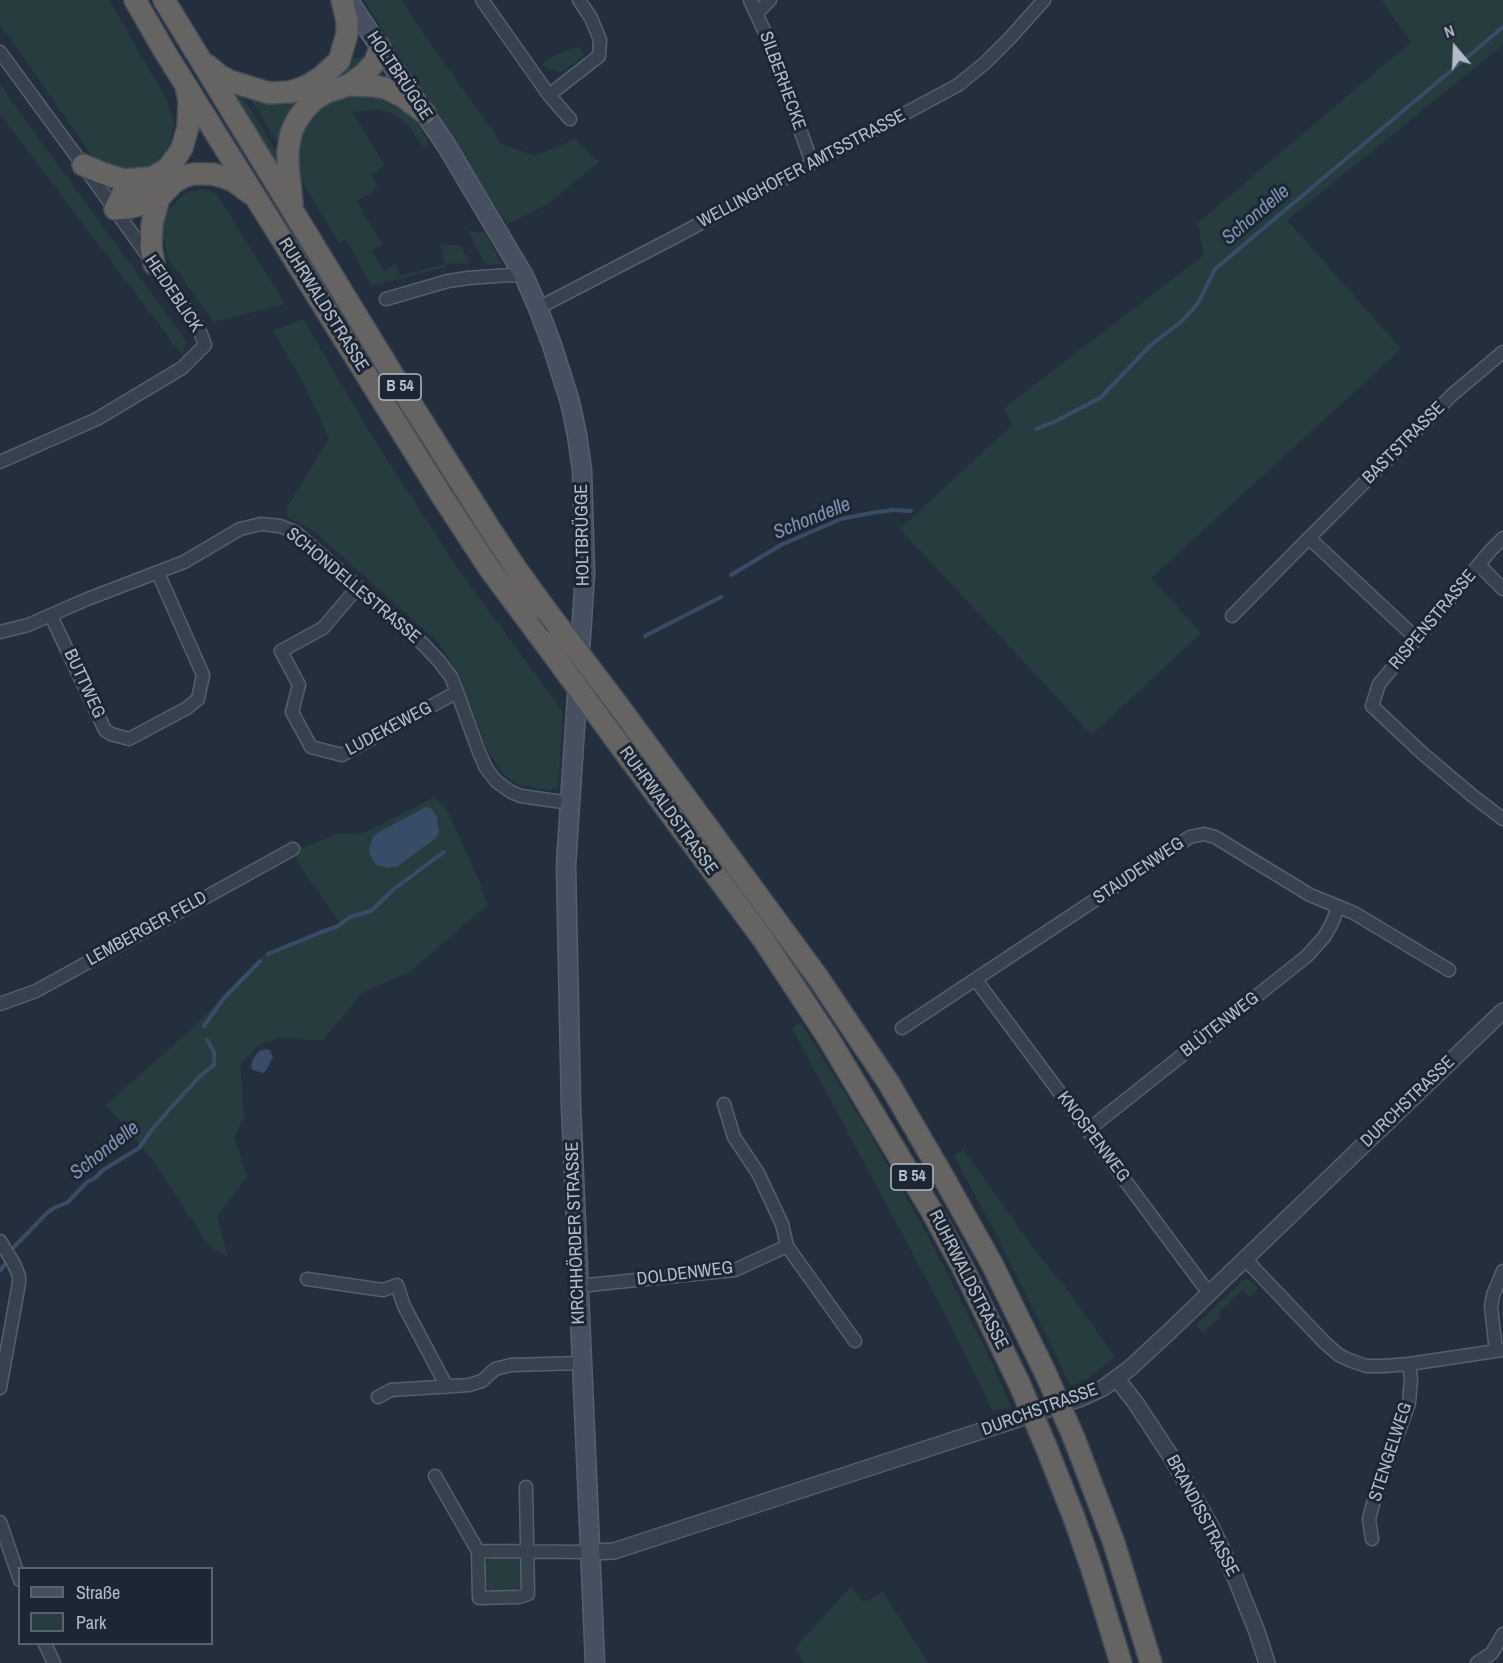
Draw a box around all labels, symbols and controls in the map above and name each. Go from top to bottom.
north arrow [1425,18,1485,78]
text: N [1441,19,1457,43]
street label: HOLTBRÜGGE [361,28,437,124]
street label: SILBERHECKE [754,29,810,133]
street label: WELLINGHOFER AMTSSTRASSE [694,105,910,233]
water label: Schondelle [1217,180,1295,250]
street label: RUHRWALDSTRASSE [273,234,373,376]
street label: HEIDEBLICK [140,252,206,336]
road number: B 54 [379,374,421,400]
street label: BASTSTRASSE [1358,397,1450,489]
street label: HOLTBRÜGGE [571,484,595,586]
water label: Schondelle [770,493,854,545]
street label: SCHONDELLESTRASSE [281,523,425,649]
street label: RISPENSTRASSE [1385,566,1481,674]
street label: BUTTWEG [59,646,109,722]
street label: LUDEKEWEG [342,697,436,761]
street label: RUHRWALDSTRASSE [614,743,722,879]
street label: STAUDENWEG [1090,833,1188,909]
street label: LEMBERGER FELD [83,887,211,971]
street label: BLÜTENWEG [1177,988,1263,1062]
street label: DURCHSTRASSE [1357,1052,1459,1152]
street label: KNOSPENWEG [1052,1088,1134,1186]
water label: Schondelle [66,1117,144,1185]
street label: KIRCHHÖRDER STRASSE [562,1141,590,1325]
road number: B 54 [891,1164,933,1190]
street label: RUHRWALDSTRASSE [924,1207,1012,1353]
street label: DOLDENWEG [636,1257,734,1291]
street label: DURCHSTRASSE [979,1379,1101,1441]
street label: STENGELWEG [1365,1400,1417,1504]
street label: BRANDISSTRASSE [1161,1452,1243,1580]
legend [18,1567,213,1645]
text: Straße [76,1580,120,1605]
text: Park [76,1610,106,1635]

